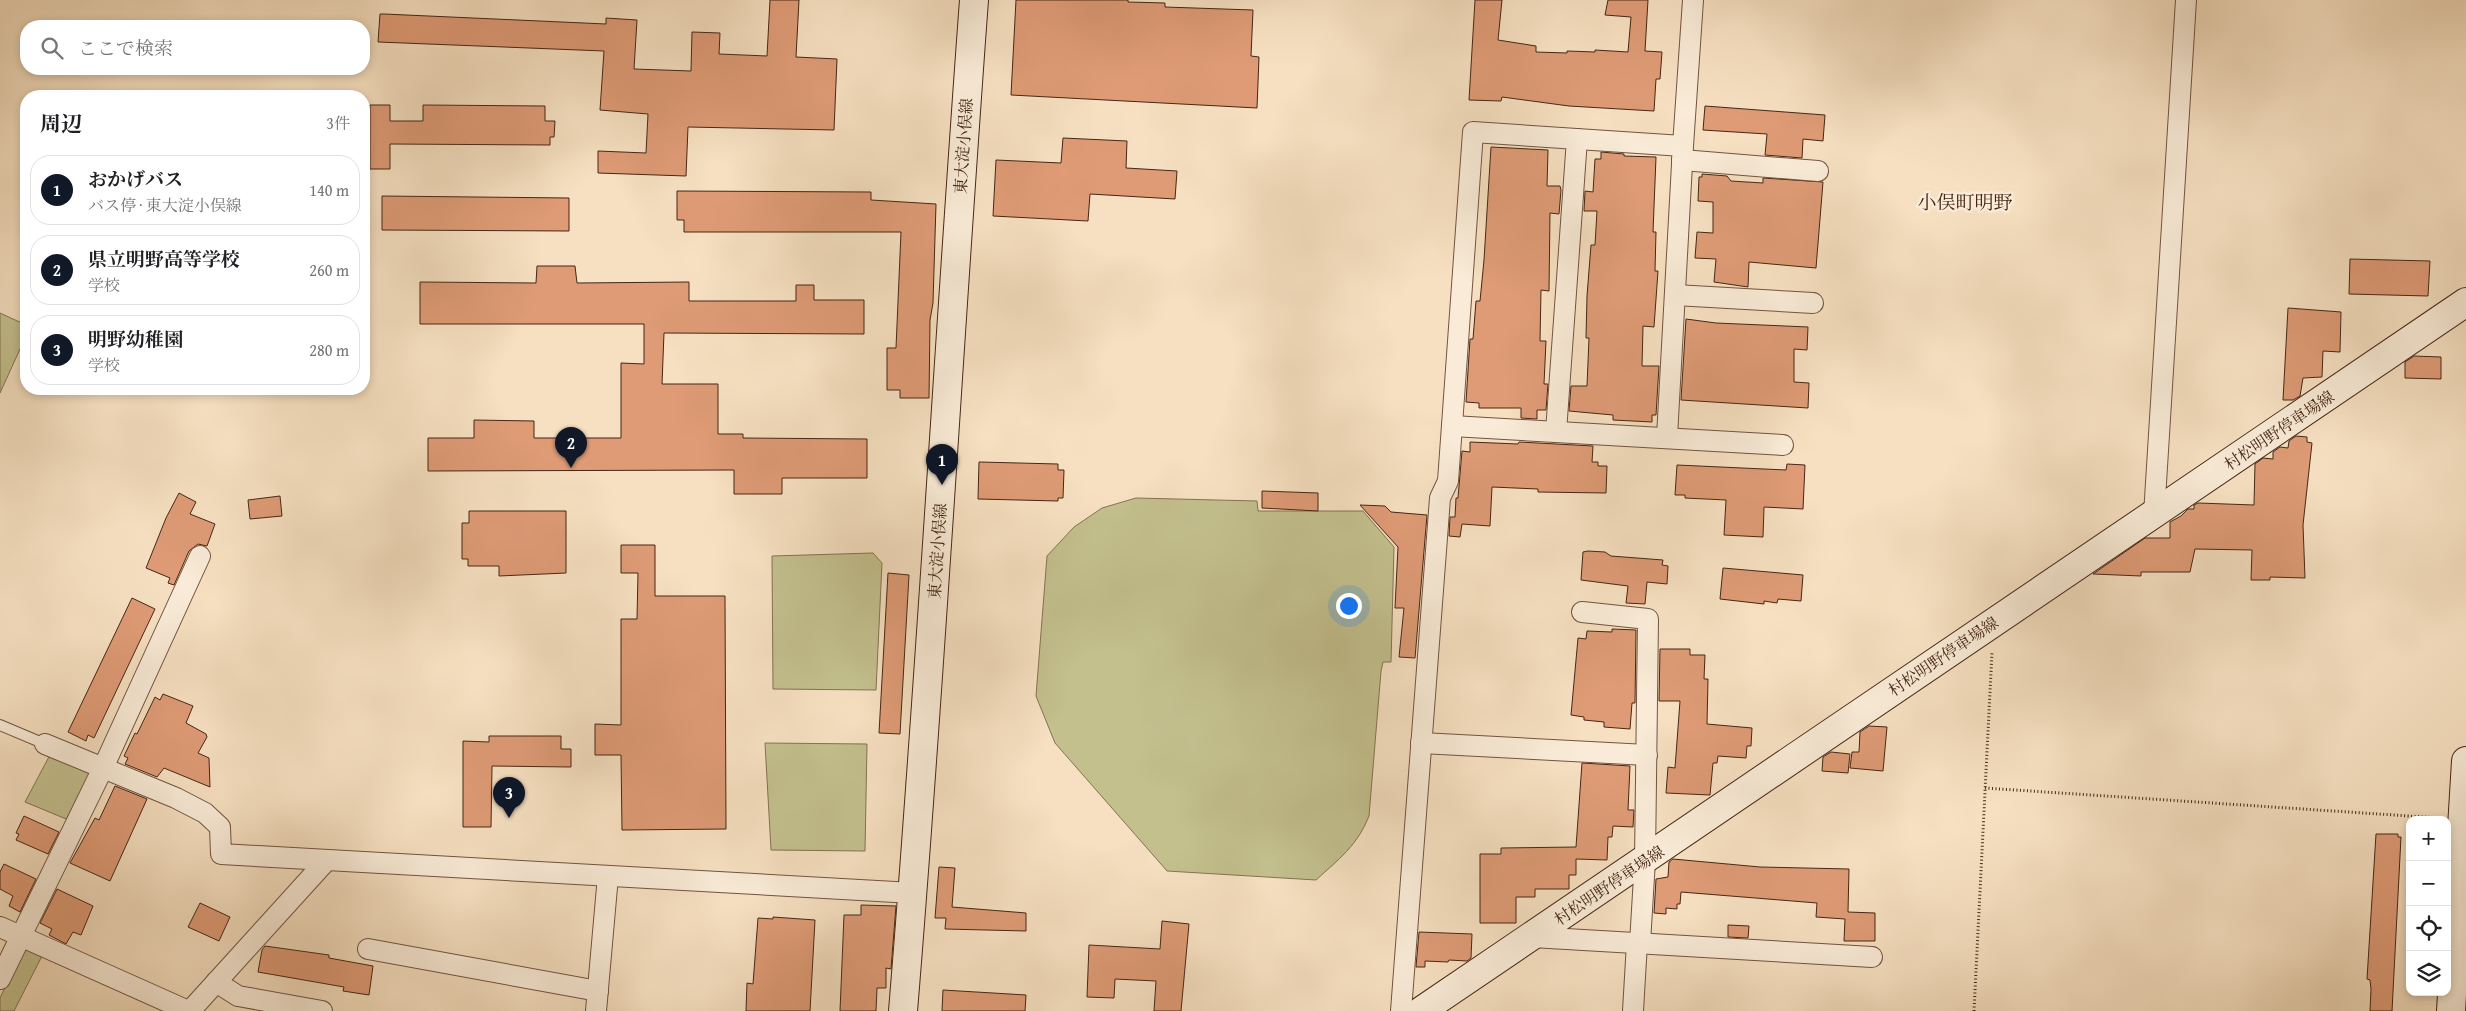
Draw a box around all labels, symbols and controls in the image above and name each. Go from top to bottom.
search box [20,20,370,75]
icon: search [38,34,66,62]
text: ここで検索 [78,34,173,62]
street label: 東大淀小俣線 [948,97,978,195]
text: 周辺 [40,108,82,139]
text: 3件 [326,111,350,135]
text: おかげバス [88,165,183,193]
text: 1 [53,178,61,202]
text: 140 m [309,178,349,202]
district label: 小俣町明野 [1917,188,2013,216]
text: バス停 · 東大淀小俣線 [88,193,242,217]
text: 県立明野高等学校 [88,245,240,273]
text: 2 [53,258,61,282]
text: 260 m [309,258,349,282]
text: 学校 [88,273,120,297]
text: 明野幼稚園 [88,325,183,353]
text: 3 [53,338,61,362]
text: 280 m [309,338,349,362]
text: 学校 [88,353,120,377]
street label: 村松明野停車場線 [2219,384,2339,476]
pin: 2 [555,427,587,468]
pin: 1 [926,444,958,485]
street label: 東大淀小俣線 [922,502,952,600]
your location [1336,593,1362,619]
street label: 村松明野停車場線 [1883,610,2003,702]
pin: 3 [493,777,525,818]
map controls [2406,816,2451,996]
button: + [2406,816,2451,861]
street label: 村松明野停車場線 [1549,839,1669,931]
button: − [2406,861,2451,906]
button: locate [2406,906,2451,951]
button: layers [2406,951,2451,996]

